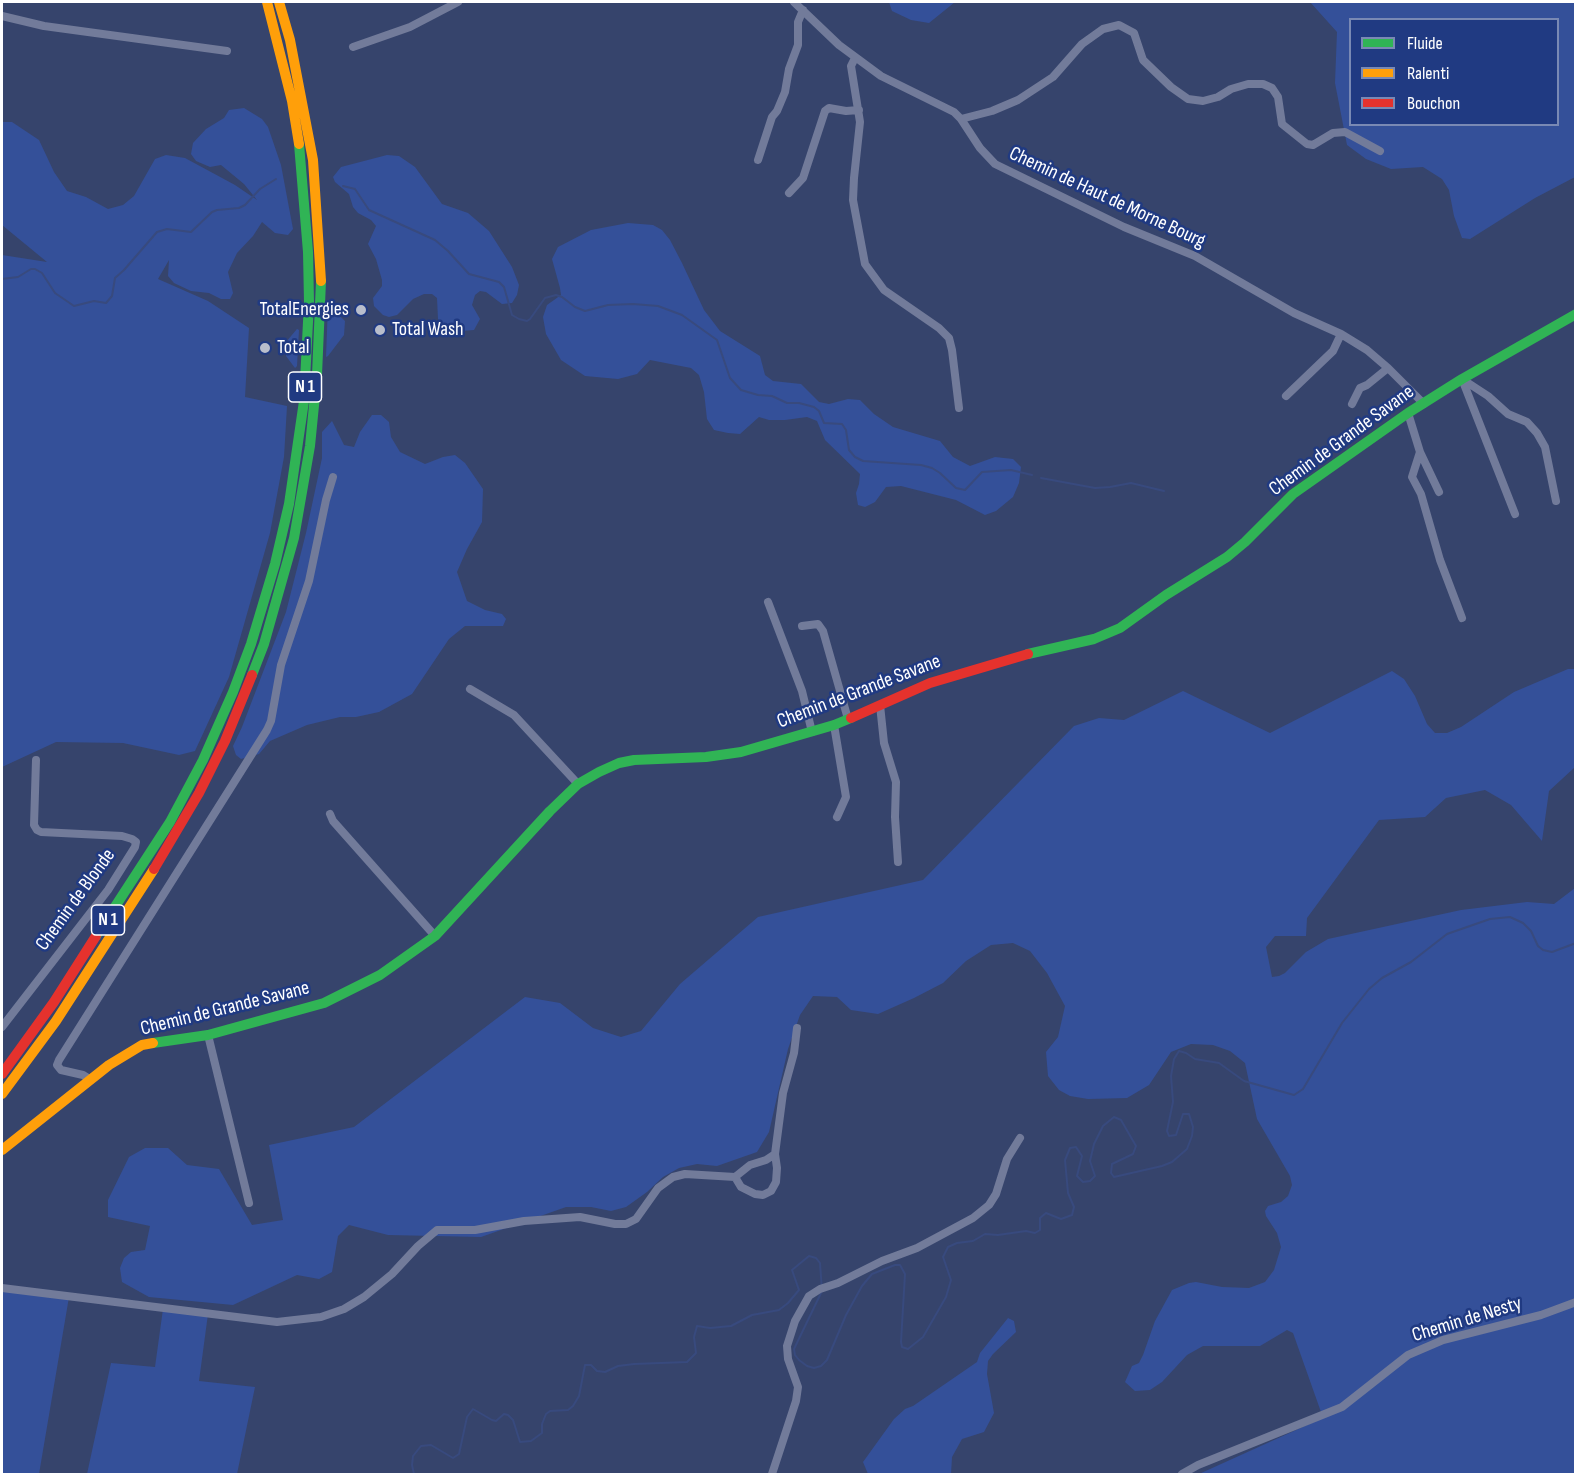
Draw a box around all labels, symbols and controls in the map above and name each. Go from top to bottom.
legend [1349,18,1559,126]
text: Fluide [1407,33,1443,54]
text: Ralenti [1407,63,1449,84]
text: Bouchon [1407,93,1460,114]
street label: Chemin de Haut de Morne Bourg [1005,142,1209,254]
place label: TotalEnergies [260,298,349,322]
marker: TotalEnergies [354,303,368,317]
place label: Total Wash [392,318,464,342]
marker: Total Wash [373,323,387,337]
place label: Total [277,336,310,360]
marker: Total [258,341,272,355]
road number: N 1 [288,372,322,402]
street label: Chemin de Grande Savane [1265,380,1419,502]
street label: Chemin de Grande Savane [774,650,944,734]
street label: Chemin de Blonde [31,844,121,956]
road number: N 1 [92,905,124,935]
street label: Chemin de Grande Savane [138,976,312,1042]
street label: Chemin de Nesty [1409,1292,1525,1348]

